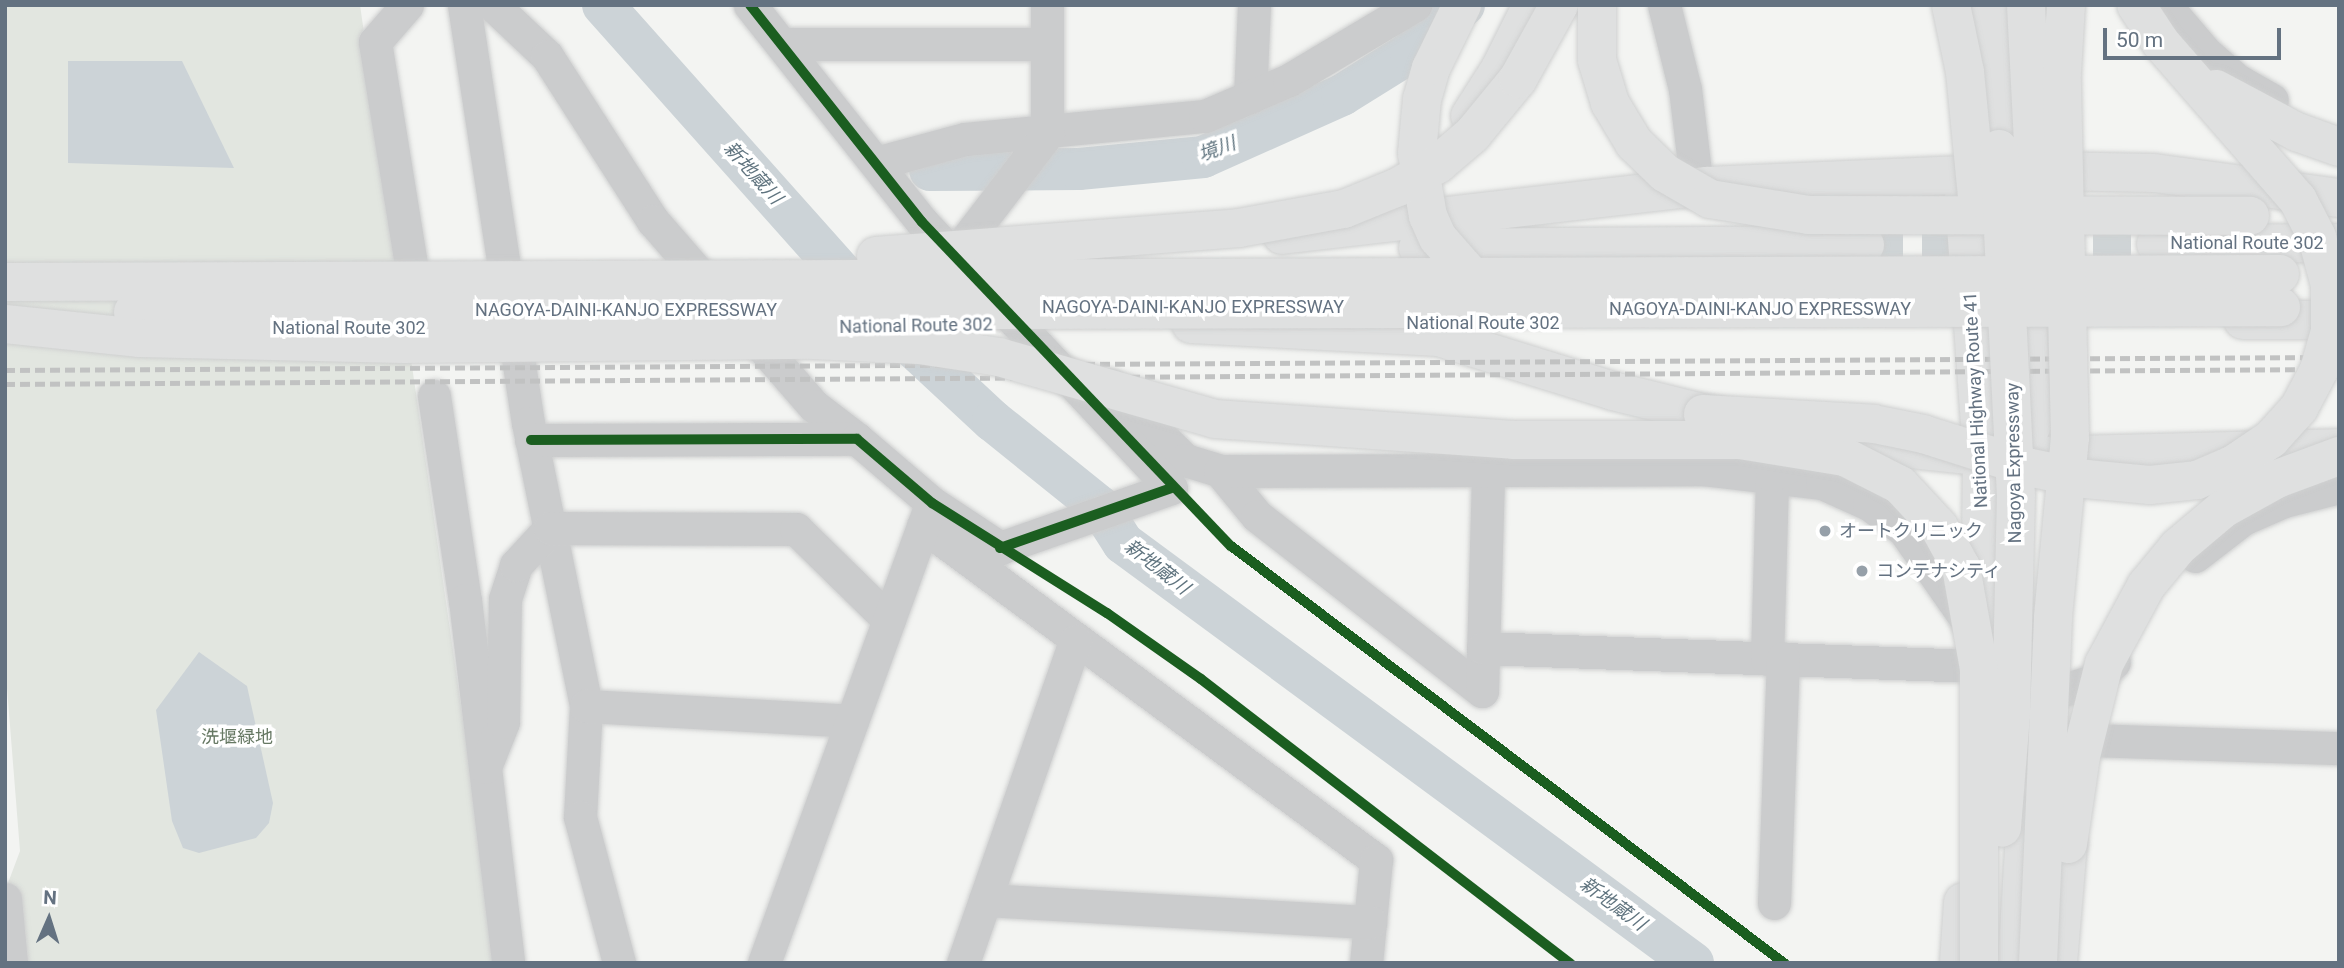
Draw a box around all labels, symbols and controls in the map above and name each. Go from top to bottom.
scale bar [2106,14,2284,58]
text: 50 m [2116,28,2163,52]
water label: 境川 [1195,132,1239,166]
water label: 新地蔵川 [719,137,787,209]
street label: National Route 302 [2170,232,2324,254]
street label: National Highway Route 41 [1960,291,1992,509]
street label: NAGOYA-DAINI-KANJO EXPRESSWAY [1042,296,1344,318]
street label: NAGOYA-DAINI-KANJO EXPRESSWAY [1609,298,1911,320]
street label: NAGOYA-DAINI-KANJO EXPRESSWAY [475,299,777,321]
street label: National Route 302 [1406,312,1560,334]
street label: National Route 302 [839,314,993,338]
street label: National Route 302 [272,317,426,339]
street label: Nagoya Expressway [2002,383,2026,543]
place label: オートクリニック [1839,520,1983,542]
marker: オートクリニック [1817,523,1833,539]
water label: 新地蔵川 [1120,535,1194,599]
place label: コンテナシティ [1876,560,2002,582]
marker: コンテナシティ [1854,563,1870,579]
park label: 洗堰緑地 [201,726,273,748]
water label: 新地蔵川 [1576,872,1650,936]
north arrow [14,884,84,954]
text: N [43,886,57,909]

